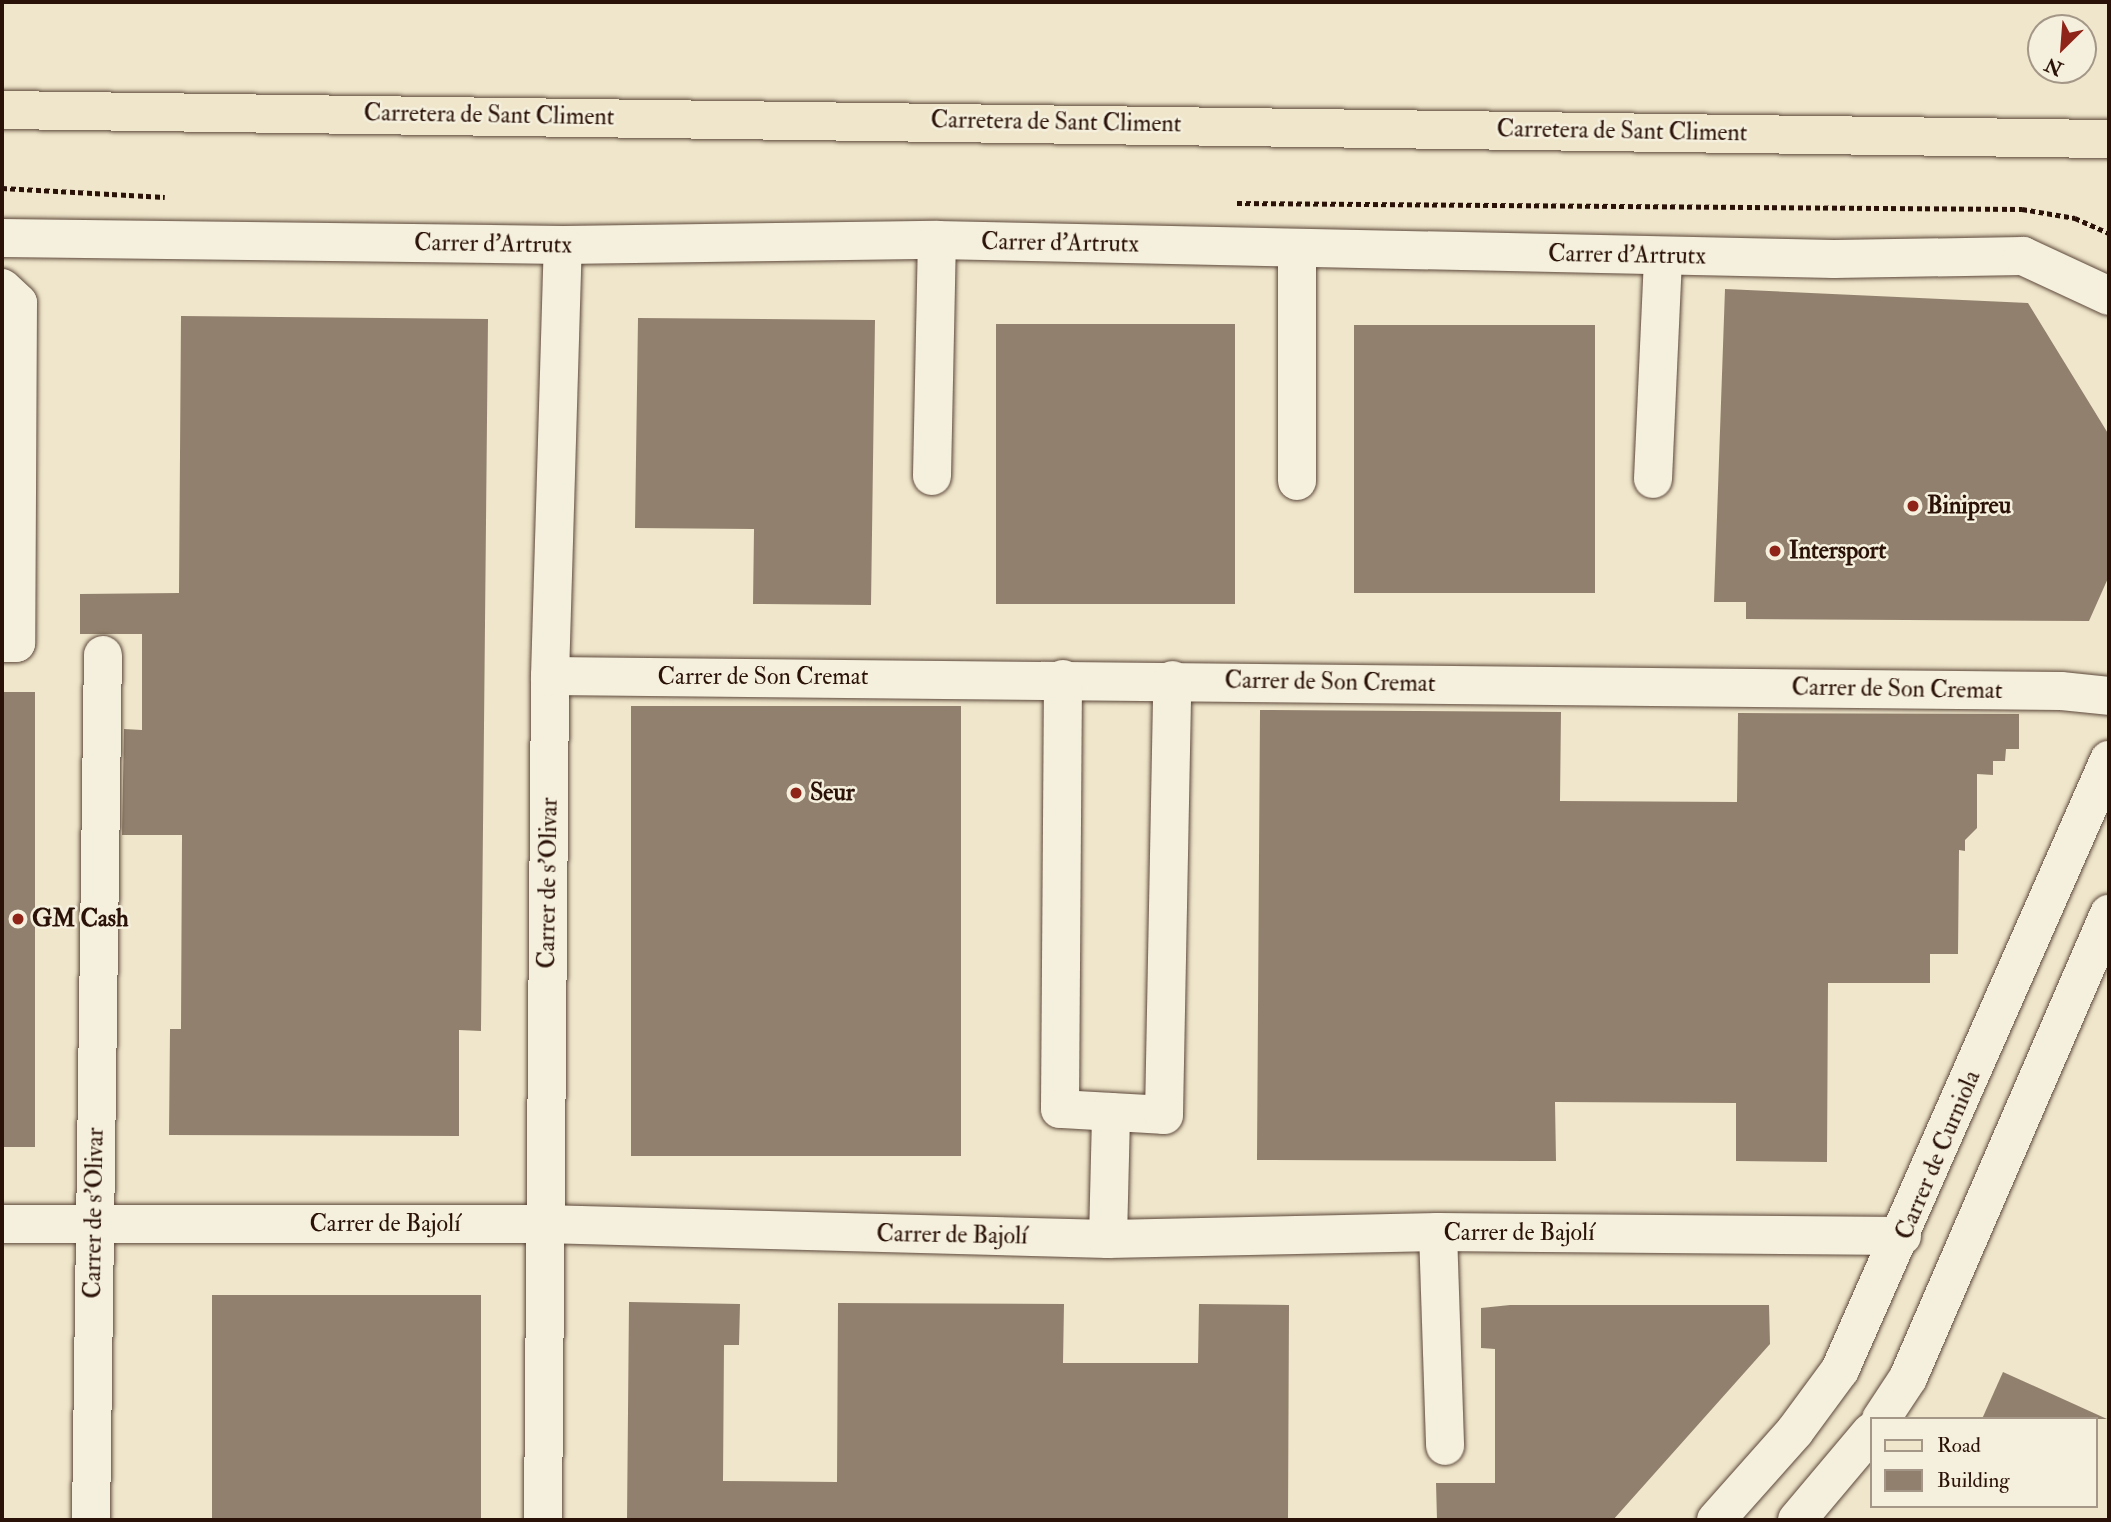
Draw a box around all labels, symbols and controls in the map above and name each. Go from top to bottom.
north arrow [2027,14,2097,84]
text: N [2041,52,2067,81]
street label: Carretera de Sant Climent [363,98,615,132]
street label: Carretera de Sant Climent [930,105,1182,139]
street label: Carretera de Sant Climent [1496,114,1748,148]
street label: Carrer d'Artrutx [981,227,1139,259]
street label: Carrer d'Artrutx [414,228,572,260]
street label: Carrer d'Artrutx [1548,239,1706,271]
place label: Binipreu [1927,492,2011,520]
marker: Binipreu [1905,498,1921,514]
place label: Intersport [1789,537,1886,565]
marker: Intersport [1767,543,1783,559]
street label: Carrer de Son Cremat [658,663,868,691]
street label: Carrer de Son Cremat [1224,666,1436,698]
street label: Carrer de Son Cremat [1791,673,2003,705]
place label: Seur [810,779,855,807]
marker: Seur [788,785,804,801]
street label: Carrer de s'Olivar [532,797,564,969]
place label: GM Cash [32,905,129,933]
marker: GM Cash [10,911,26,927]
street label: Carrer de Curniola [1889,1066,1987,1244]
street label: Carrer de s'Olivar [78,1127,110,1299]
street label: Carrer de Bajolí [309,1210,461,1238]
street label: Carrer de Bajolí [876,1219,1028,1251]
street label: Carrer de Bajolí [1443,1219,1595,1247]
legend [1870,1417,2097,1508]
text: Road [1937,1432,1981,1459]
text: Building [1937,1467,2010,1494]

